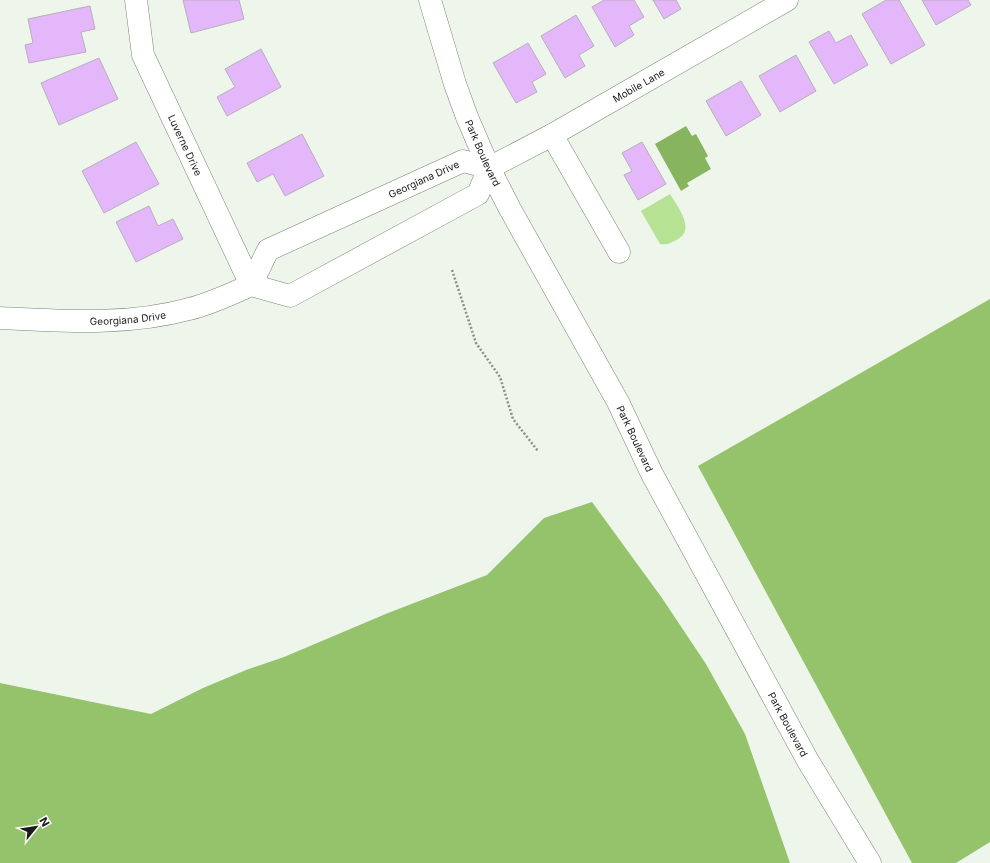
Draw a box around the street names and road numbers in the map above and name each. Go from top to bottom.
street label: Mobile Lane [611,66,667,105]
street label: Luverne Drive [166,113,205,178]
street label: Park Boulevard [463,118,503,188]
street label: Georgiana Drive [386,158,461,200]
street label: Georgiana Drive [90,308,167,327]
street label: Park Boulevard [615,404,656,474]
street label: Park Boulevard [766,690,810,759]

